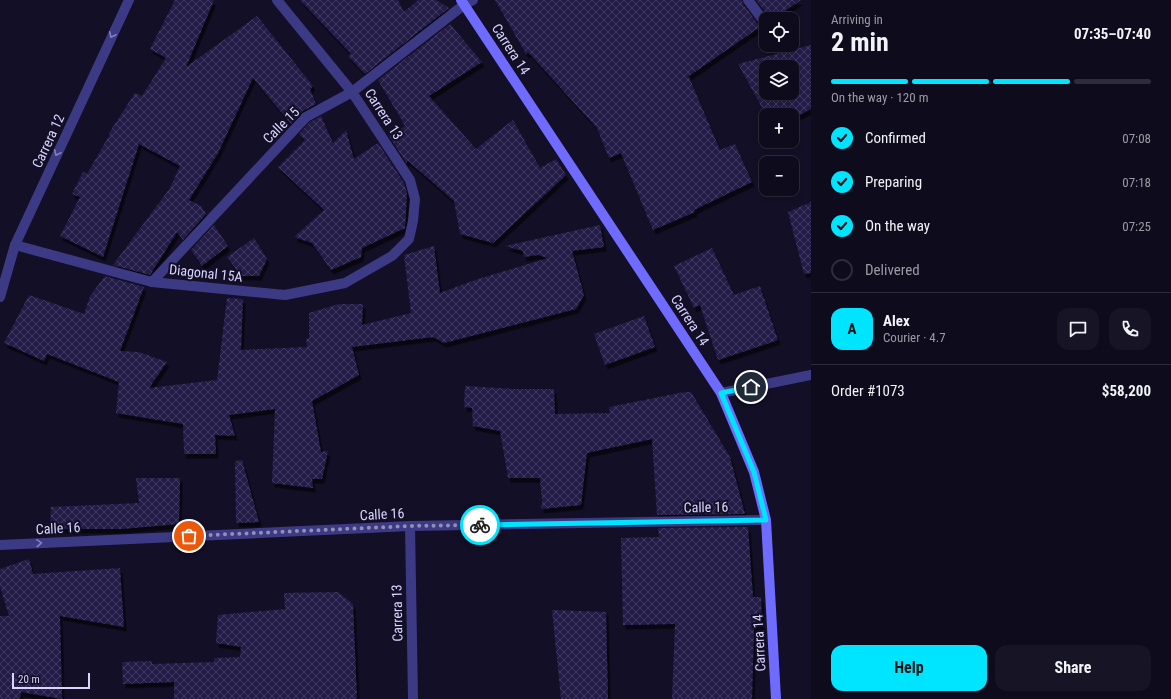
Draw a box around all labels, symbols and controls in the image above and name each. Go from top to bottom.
map controls [759,12,799,196]
button: locate [759,12,799,52]
text: Arriving in [831,12,883,27]
street label: Carrera 14 [489,21,533,77]
text: 07:35–07:40 [1074,25,1151,43]
text: 2 min [831,27,889,57]
one-way arrow [109,31,117,39]
button: layers [759,60,799,100]
street label: Carrera 13 [362,86,406,142]
text: On the way · 120 m [831,90,928,105]
street label: Calle 15 [260,103,303,146]
button: + [759,108,799,148]
street label: Carrera 12 [29,112,67,170]
icon: check [831,127,853,149]
text: Confirmed [865,129,926,147]
text: 07:08 [1122,131,1151,146]
one-way arrow [54,150,62,157]
button: − [759,156,799,196]
icon: check [831,171,853,193]
text: Preparing [865,173,922,191]
text: 07:18 [1122,175,1151,190]
icon: check [831,215,853,237]
text: On the way [865,217,930,235]
text: 07:25 [1122,219,1151,234]
street label: Diagonal 15A [169,261,243,285]
text: Delivered [865,261,920,279]
street label: Carrera 14 [668,292,712,348]
button: chat [1057,308,1099,350]
button: phone [1109,308,1151,350]
text: Alex [883,312,910,330]
text: A [848,320,856,338]
text: Courier · 4.7 [883,330,946,345]
pin [734,370,768,404]
icon: home [740,376,762,398]
text: Order #1073 [831,382,905,400]
text: $58,200 [1102,382,1151,400]
street label: Calle 16 [684,499,729,515]
street label: Calle 16 [359,505,405,523]
courier [460,505,500,545]
icon: bike [469,514,491,536]
street label: Calle 16 [35,519,81,537]
pin [172,519,206,553]
icon: bag [178,525,200,547]
one-way arrow [36,539,42,548]
street label: Carrera 13 [389,584,405,642]
street label: Carrera 14 [750,614,768,672]
button: Help [831,645,987,691]
button: Share [995,645,1151,691]
scale bar [12,671,90,690]
text: 20 m [18,673,40,686]

